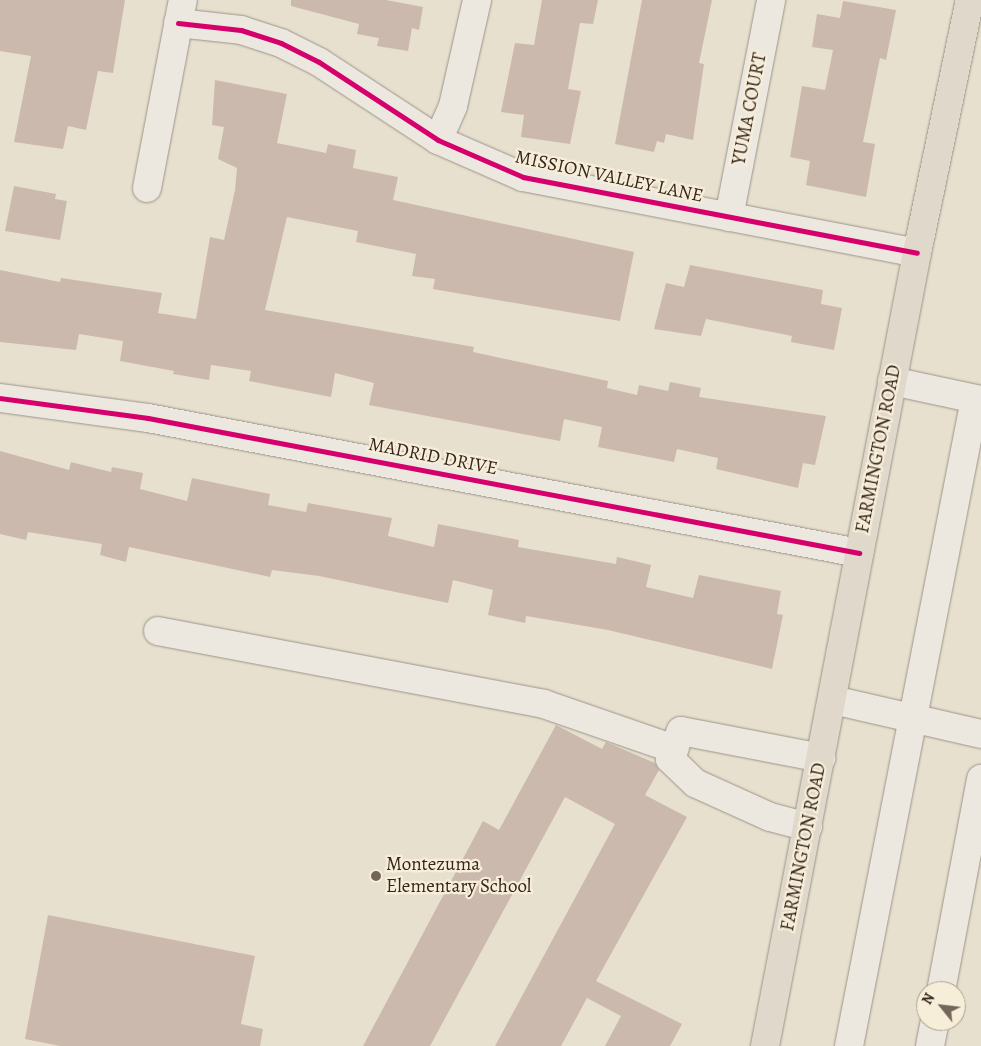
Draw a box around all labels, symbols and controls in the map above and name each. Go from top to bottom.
street label: YUMA COURT [728,51,772,167]
street label: MISSION VALLEY LANE [513,146,705,208]
street label: FARMINGTON ROAD [852,363,906,535]
street label: MADRID DRIVE [367,433,499,481]
street label: FARMINGTON ROAD [777,761,831,933]
place label: Montezuma Elementary School [386,854,531,898]
marker: Montezuma Elementary School [370,870,382,882]
north arrow [916,981,966,1031]
text: N [918,990,939,1008]

